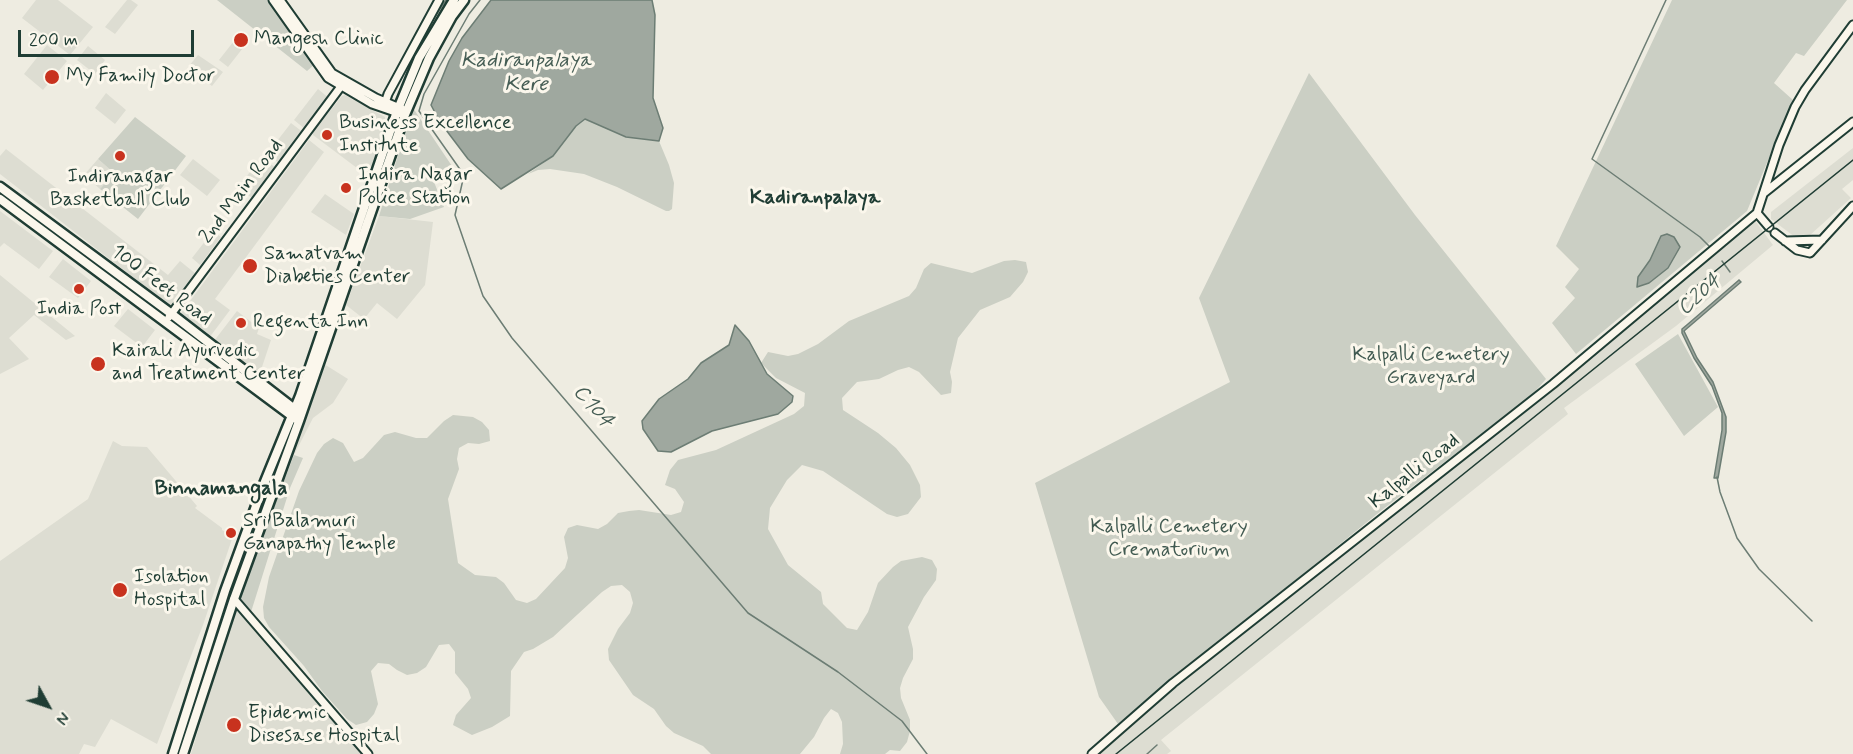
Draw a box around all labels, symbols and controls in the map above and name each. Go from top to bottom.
scale bar [21,18,196,56]
text: 200 m [29,28,78,52]
place label: Mangesh Clinic [254,28,384,52]
marker: Mangesh Clinic [232,31,250,49]
water label: Kadiranpalaya Kere [461,49,591,99]
place label: My Family Doctor [66,65,215,89]
marker: My Family Doctor [43,68,61,86]
place label: Business Excellence Institute [339,112,512,159]
marker: Business Excellence Institute [320,128,334,142]
street label: 2nd Main Road [195,135,289,249]
marker: Indiranagar Basketball Club [113,149,127,163]
place label: Indira Nagar Police Station [358,164,472,211]
place label: Indiranagar Basketball Club [50,166,190,213]
marker: Indira Nagar Police Station [339,181,353,195]
district label: Kadiranpalaya [750,186,880,212]
street label: 100 Feet Road [106,240,216,332]
place label: Samatvam Diabeties Center [264,243,410,290]
marker: Samatvam Diabeties Center [241,257,259,275]
water label: C204 [1673,270,1727,322]
marker: India Post [72,282,86,296]
place label: India Post [37,298,121,322]
place label: Regenta Inn [253,311,369,335]
marker: Regenta Inn [234,316,248,330]
place label: Kairali Ayurvedic and Treatment Center [112,340,305,387]
park label: Kalpalli Cemetery Graveyard [1352,344,1510,391]
marker: Kairali Ayurvedic and Treatment Center [89,355,107,373]
water label: C104 [567,380,617,434]
street label: Kalpalli Road [1365,429,1465,515]
district label: Binnamangala [155,477,287,503]
place label: Sri Balamuri Ganapathy Temple [243,510,396,557]
park label: Kalpalli Cemetery Crematorium [1090,516,1248,563]
marker: Sri Balamuri Ganapathy Temple [224,526,238,540]
place label: Isolation Hospital [134,566,209,613]
marker: Isolation Hospital [111,581,129,599]
north arrow [18,676,78,736]
place label: Epidemic Disesase Hospital [248,702,400,749]
text: N [51,707,74,729]
marker: Epidemic Disesase Hospital [225,716,243,734]

